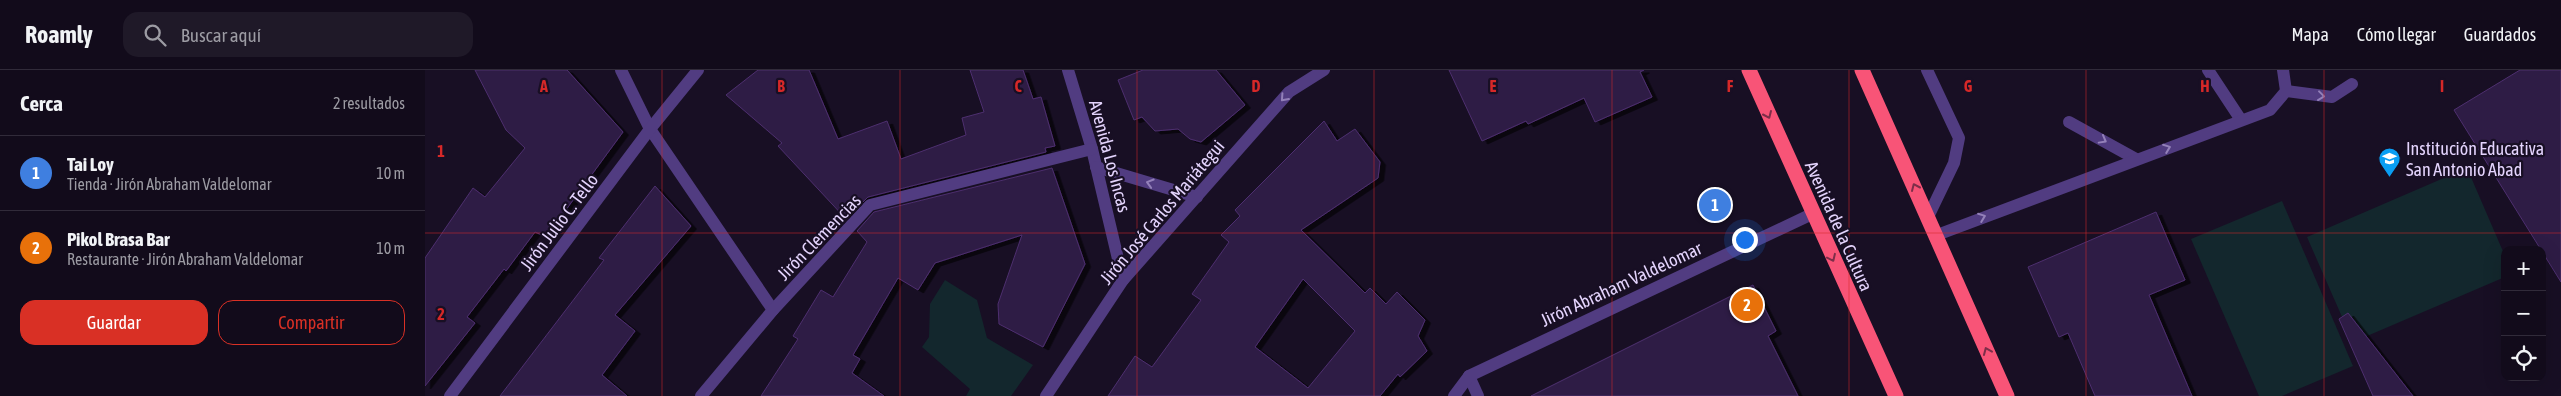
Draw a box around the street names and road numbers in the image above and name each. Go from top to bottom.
street label: Avenida Los Incas [1085,98,1135,214]
street label: Jirón José Carlos Mariátegui [1096,136,1228,288]
street label: Avenida de la Cultura [1801,158,1877,294]
street label: Jirón Julio C. Tello [516,169,602,275]
street label: Jirón Clemencias [773,190,865,284]
street label: Jirón Abraham Valdelomar [1537,237,1706,331]

